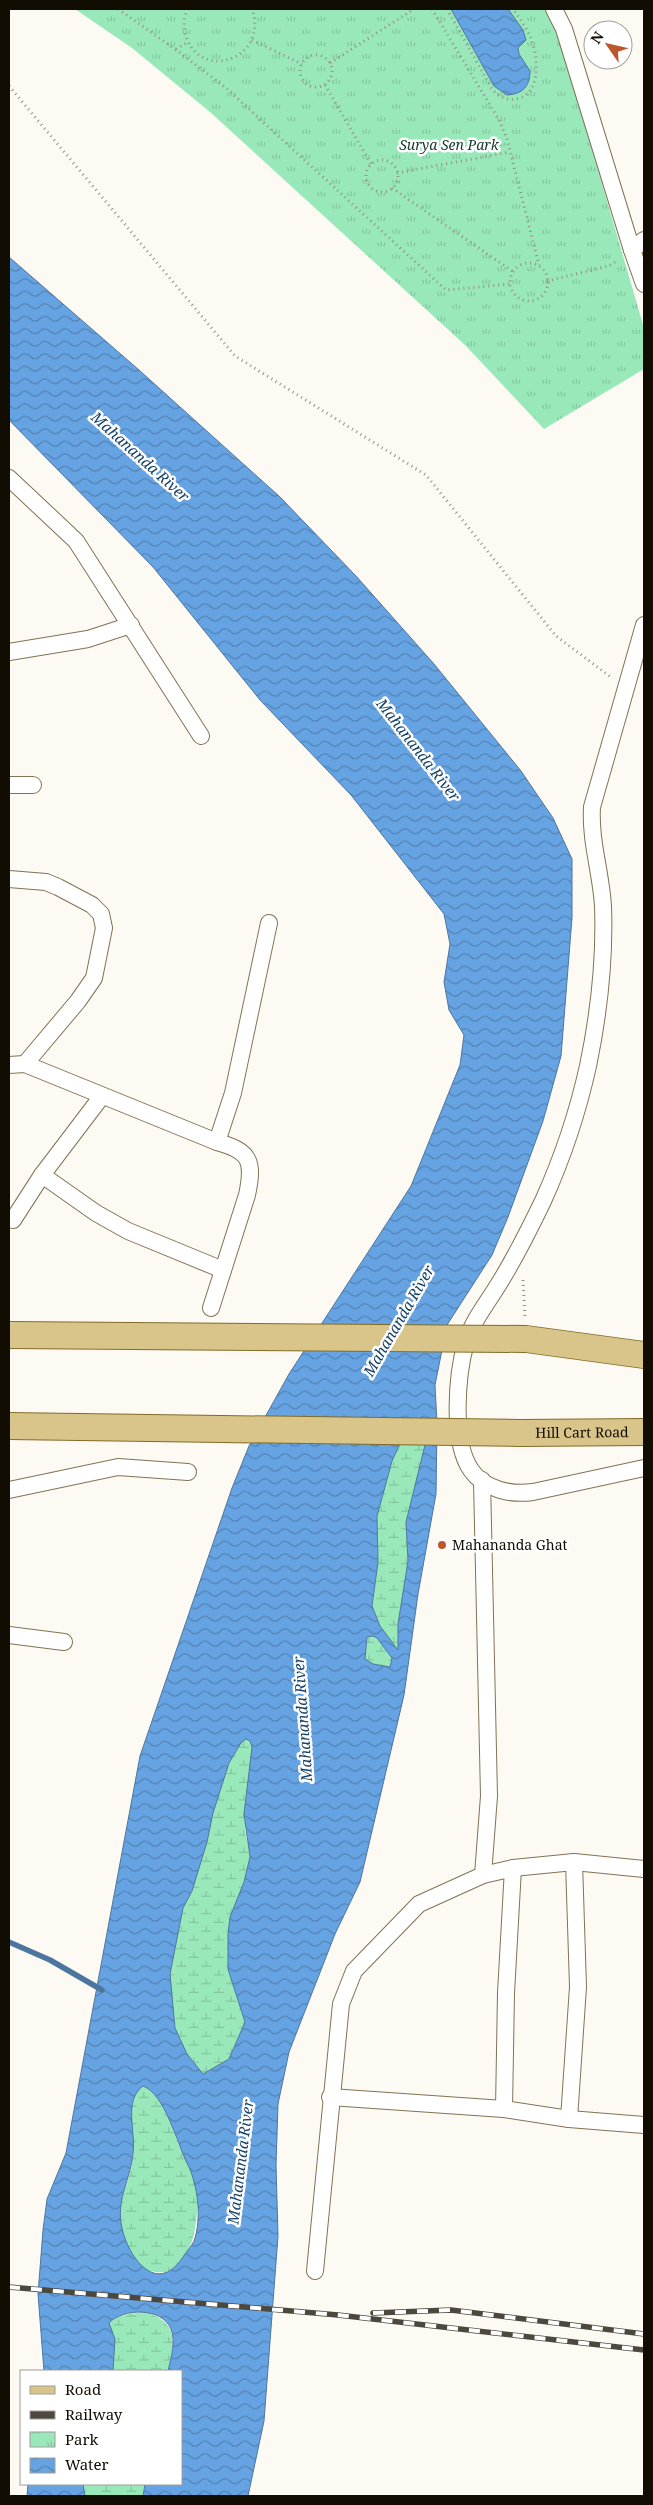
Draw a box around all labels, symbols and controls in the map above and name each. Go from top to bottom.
north arrow [583,20,633,70]
text: N [586,28,608,47]
park label: Surya Sen Park [399,135,500,154]
water label: Mahananda River [87,406,195,506]
water label: Mahananda River [372,693,466,806]
water label: Mahananda River [358,1260,439,1381]
street label: Hill Cart Road [535,1422,629,1442]
place label: Mahananda Ghat [452,1535,568,1554]
marker: Mahananda Ghat [436,1539,448,1551]
water label: Mahananda River [288,1655,316,1783]
water label: Mahananda River [222,2097,258,2226]
legend [20,2370,182,2485]
text: Road [65,2379,101,2399]
text: Railway [65,2404,123,2424]
text: Park [65,2429,99,2449]
text: Water [65,2454,108,2474]

